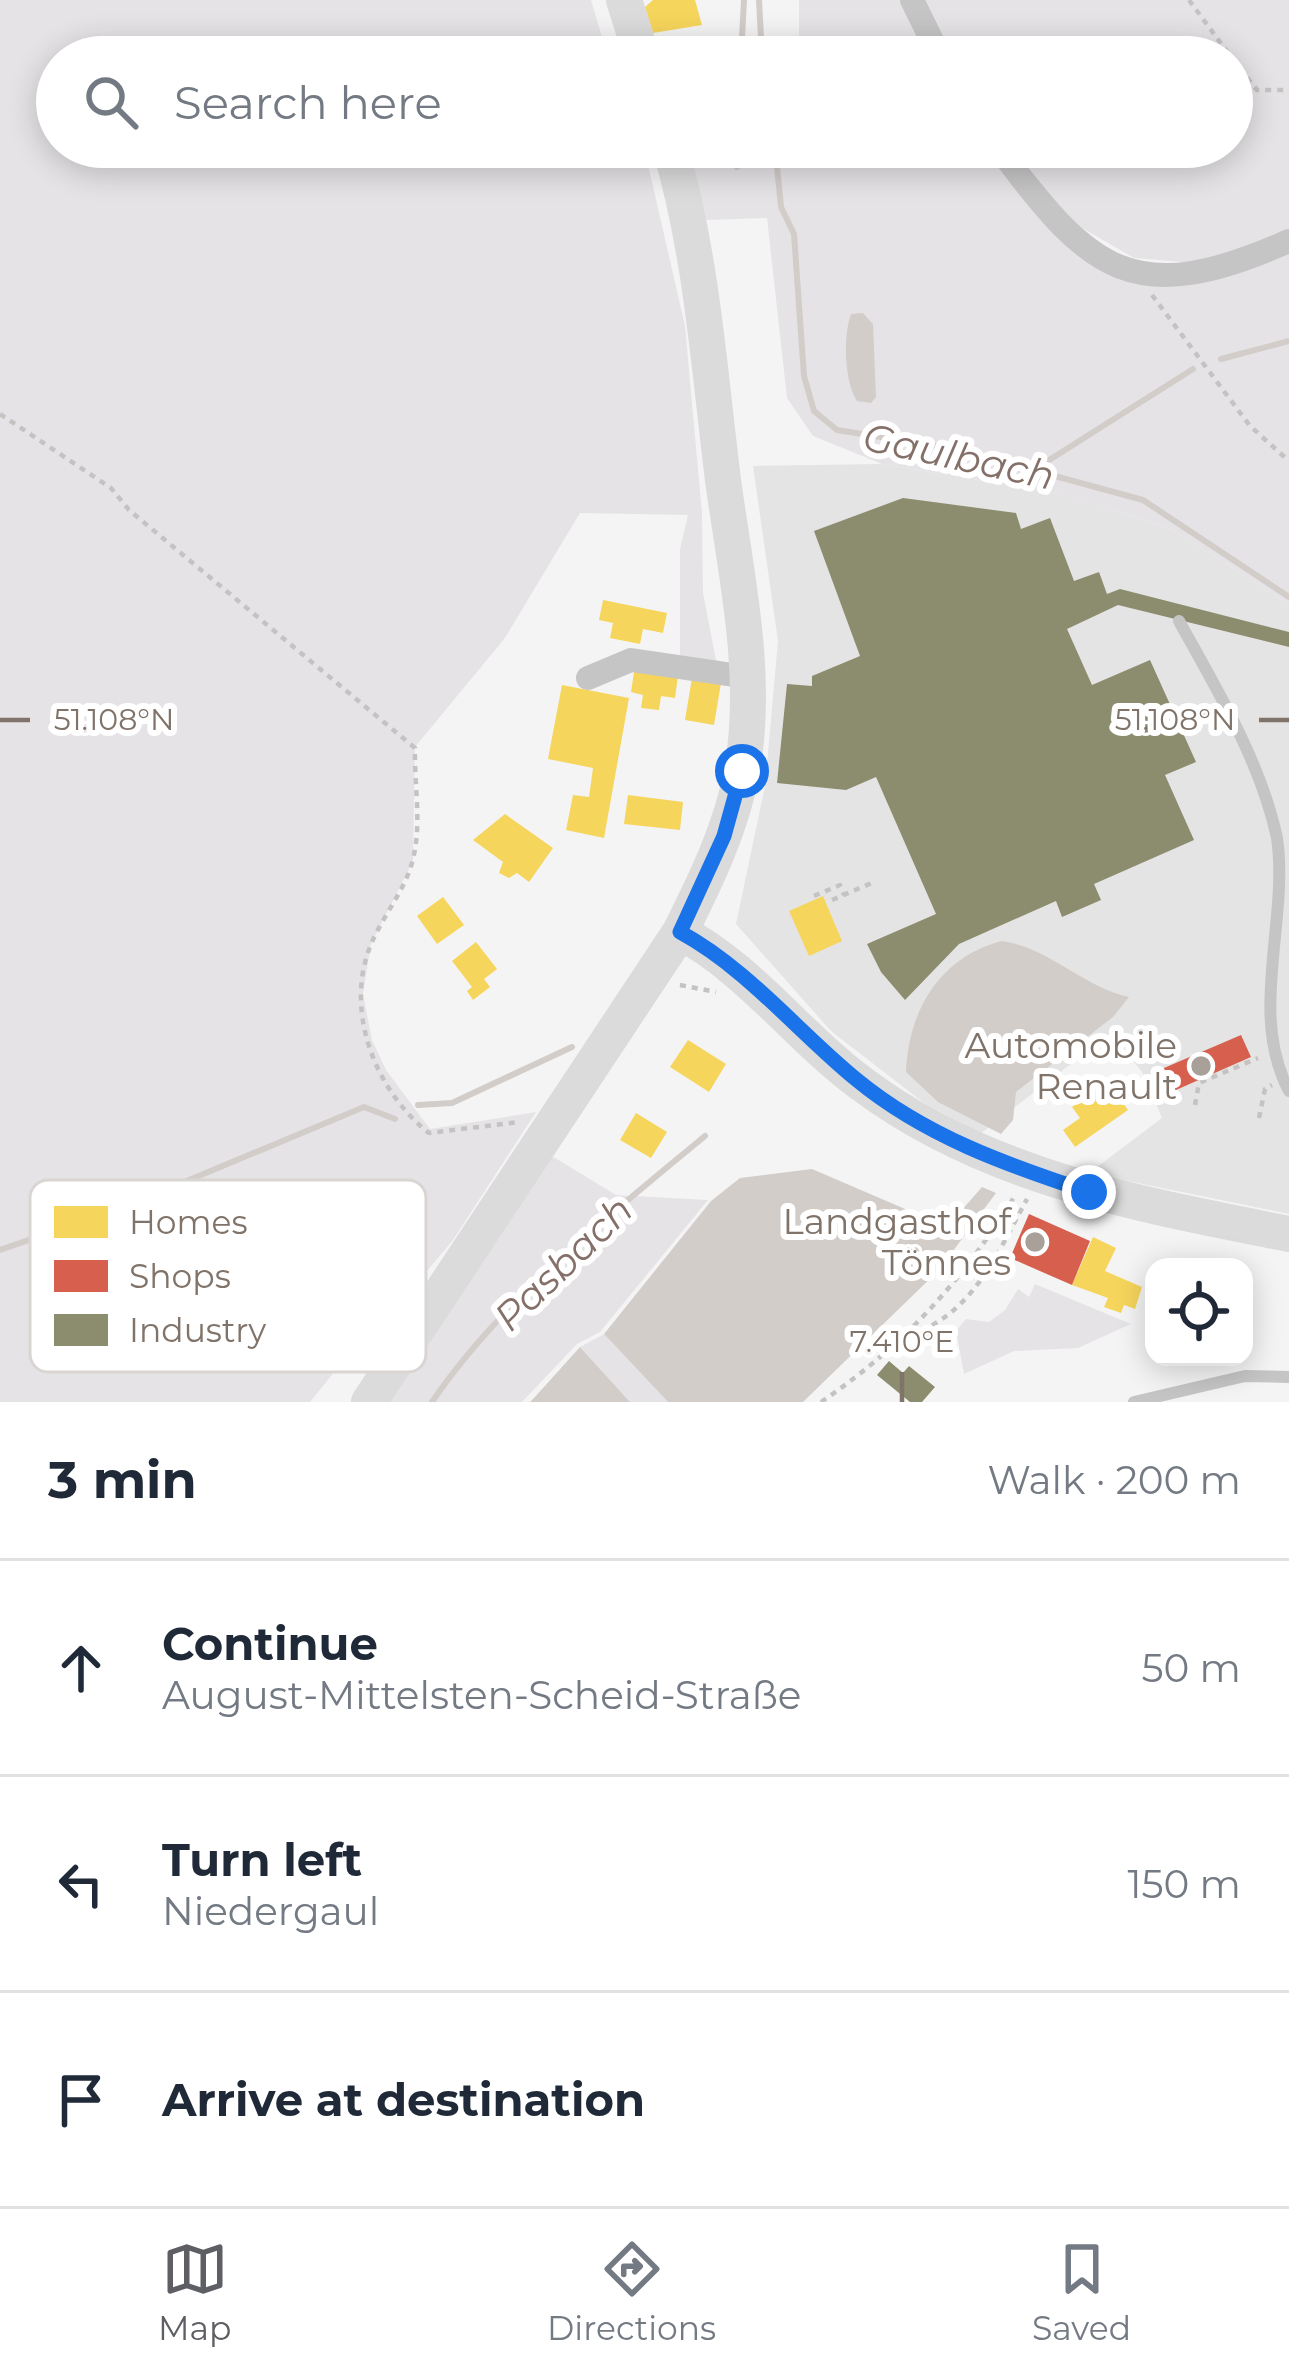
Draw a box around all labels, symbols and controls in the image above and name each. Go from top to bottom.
search box [36,36,1253,168]
icon: search [78,69,144,135]
text: Search here [174,75,442,130]
water label: Gaulbach [859,412,1059,500]
text: 51.108°N [54,701,174,738]
text: 51.108°N [1115,701,1235,738]
route start [715,744,769,798]
place label: Automobile Renault [965,1023,1177,1108]
marker: Automobile Renault [1188,1053,1214,1079]
route end [1062,1165,1116,1219]
legend [30,1180,426,1372]
water label: Pasbach [484,1185,642,1341]
place label: Landgasthof Tönnes [783,1199,1013,1284]
text: Homes [129,1202,248,1242]
marker: Landgasthof Tönnes [1022,1229,1048,1255]
text: Shops [129,1256,231,1296]
map controls [1145,1258,1253,1366]
button: locate [1145,1258,1253,1366]
text: Industry [129,1310,266,1350]
text: 7.410°E [850,1323,954,1360]
text: 3 min [48,1449,197,1511]
text: Walk · 200 m [987,1456,1241,1504]
text: Continue [162,1616,378,1671]
icon: ahead [48,1635,114,1701]
text: 50 m [1142,1644,1241,1692]
text: August-Mittelsten-Scheid-Straße [162,1671,801,1719]
text: Turn left [162,1832,362,1887]
icon: left [48,1851,114,1917]
text: 150 m [1127,1860,1241,1908]
text: Niedergaul [162,1887,379,1935]
icon: arrive [48,2067,114,2133]
text: Arrive at destination [162,2072,645,2127]
tab: Map [158,2236,231,2348]
tab: Directions [547,2236,716,2348]
tab: Saved [1032,2236,1131,2348]

